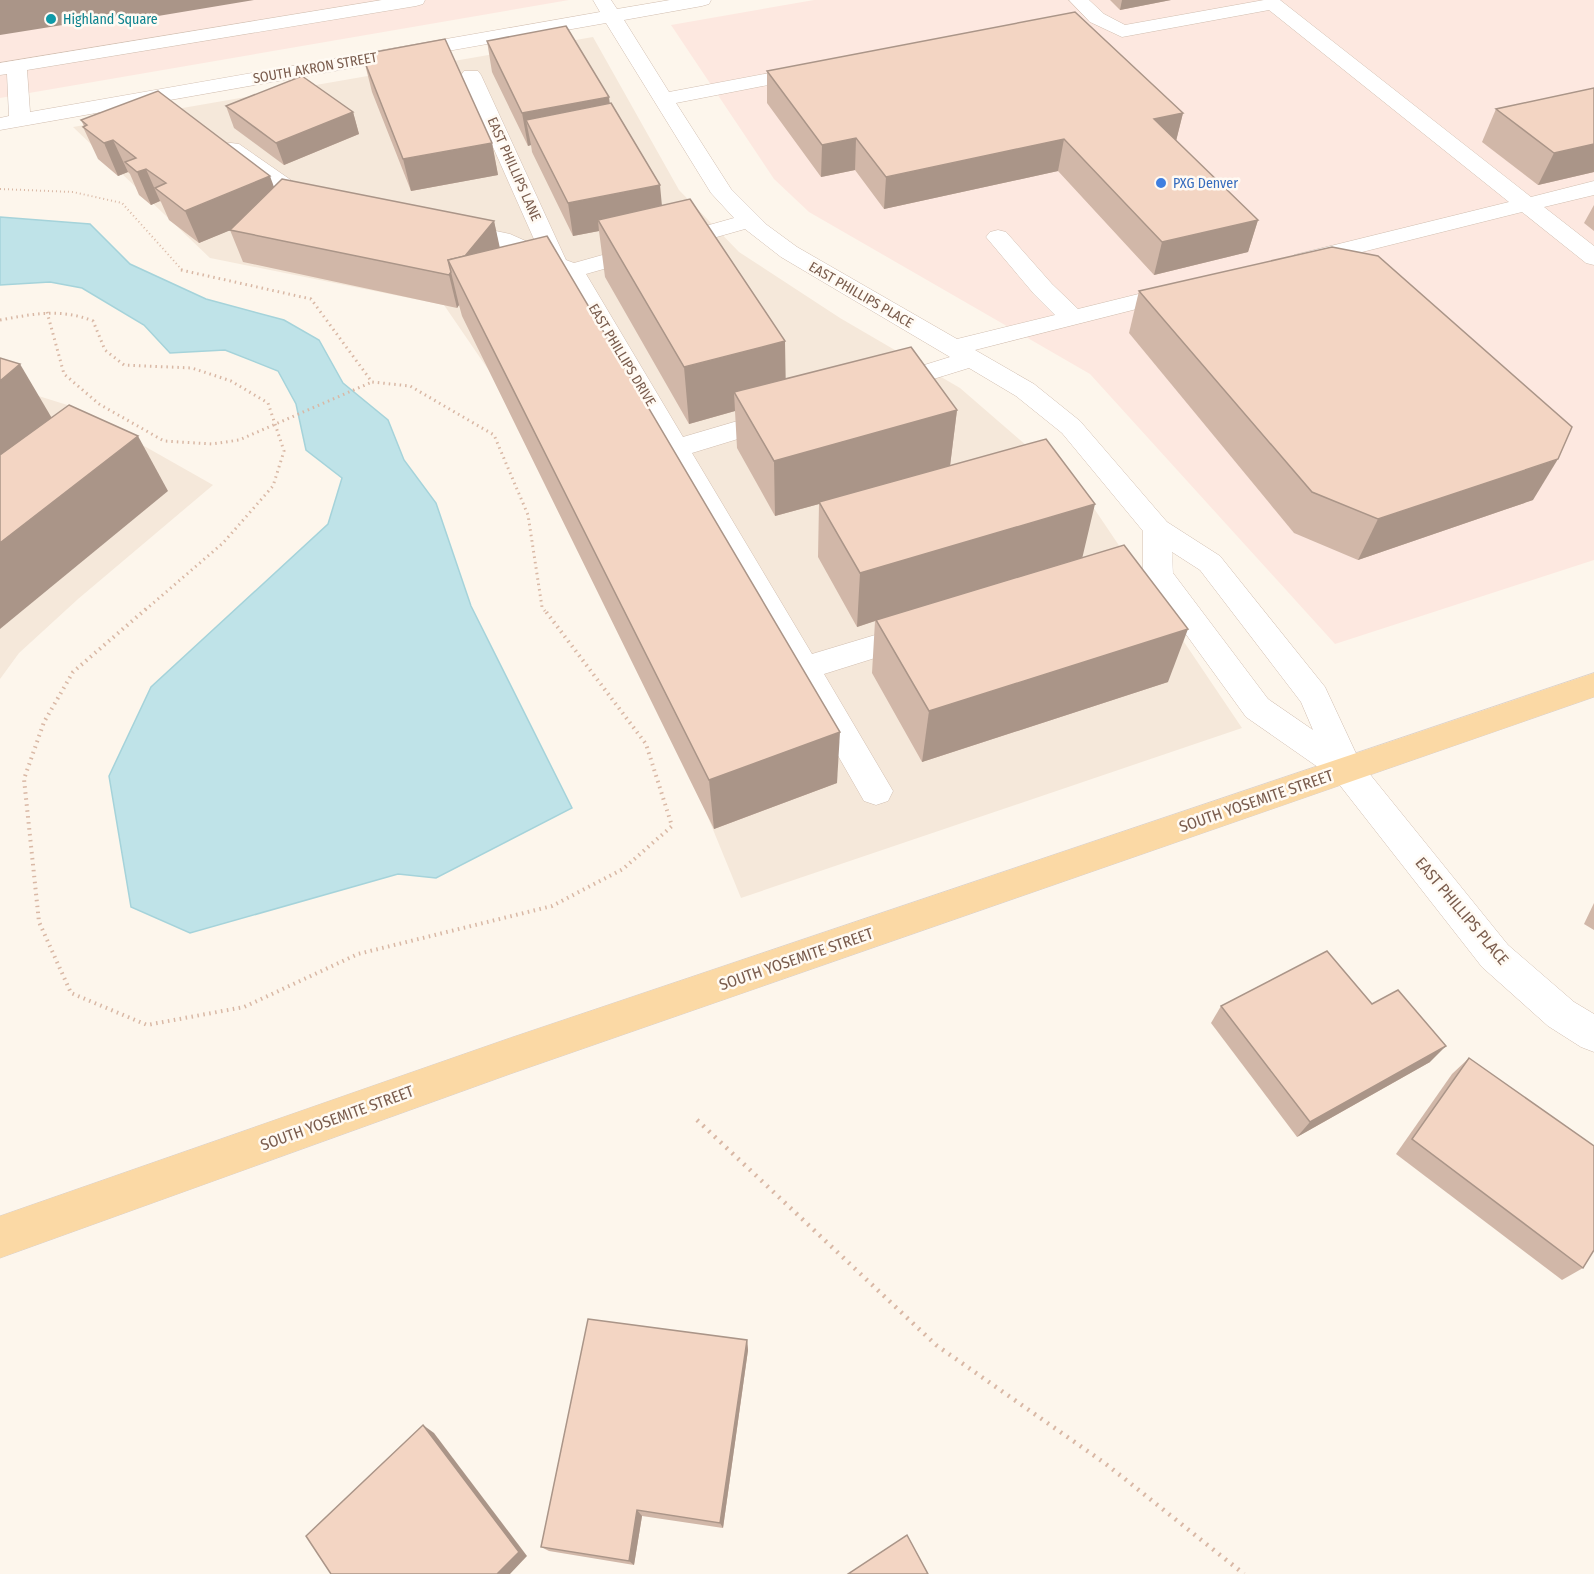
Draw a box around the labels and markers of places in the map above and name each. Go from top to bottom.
place label: Highland Square [63,11,158,28]
marker: Highland Square [44,12,58,26]
place label: PXG Denver [1173,175,1238,192]
marker: PXG Denver [1154,176,1168,190]

